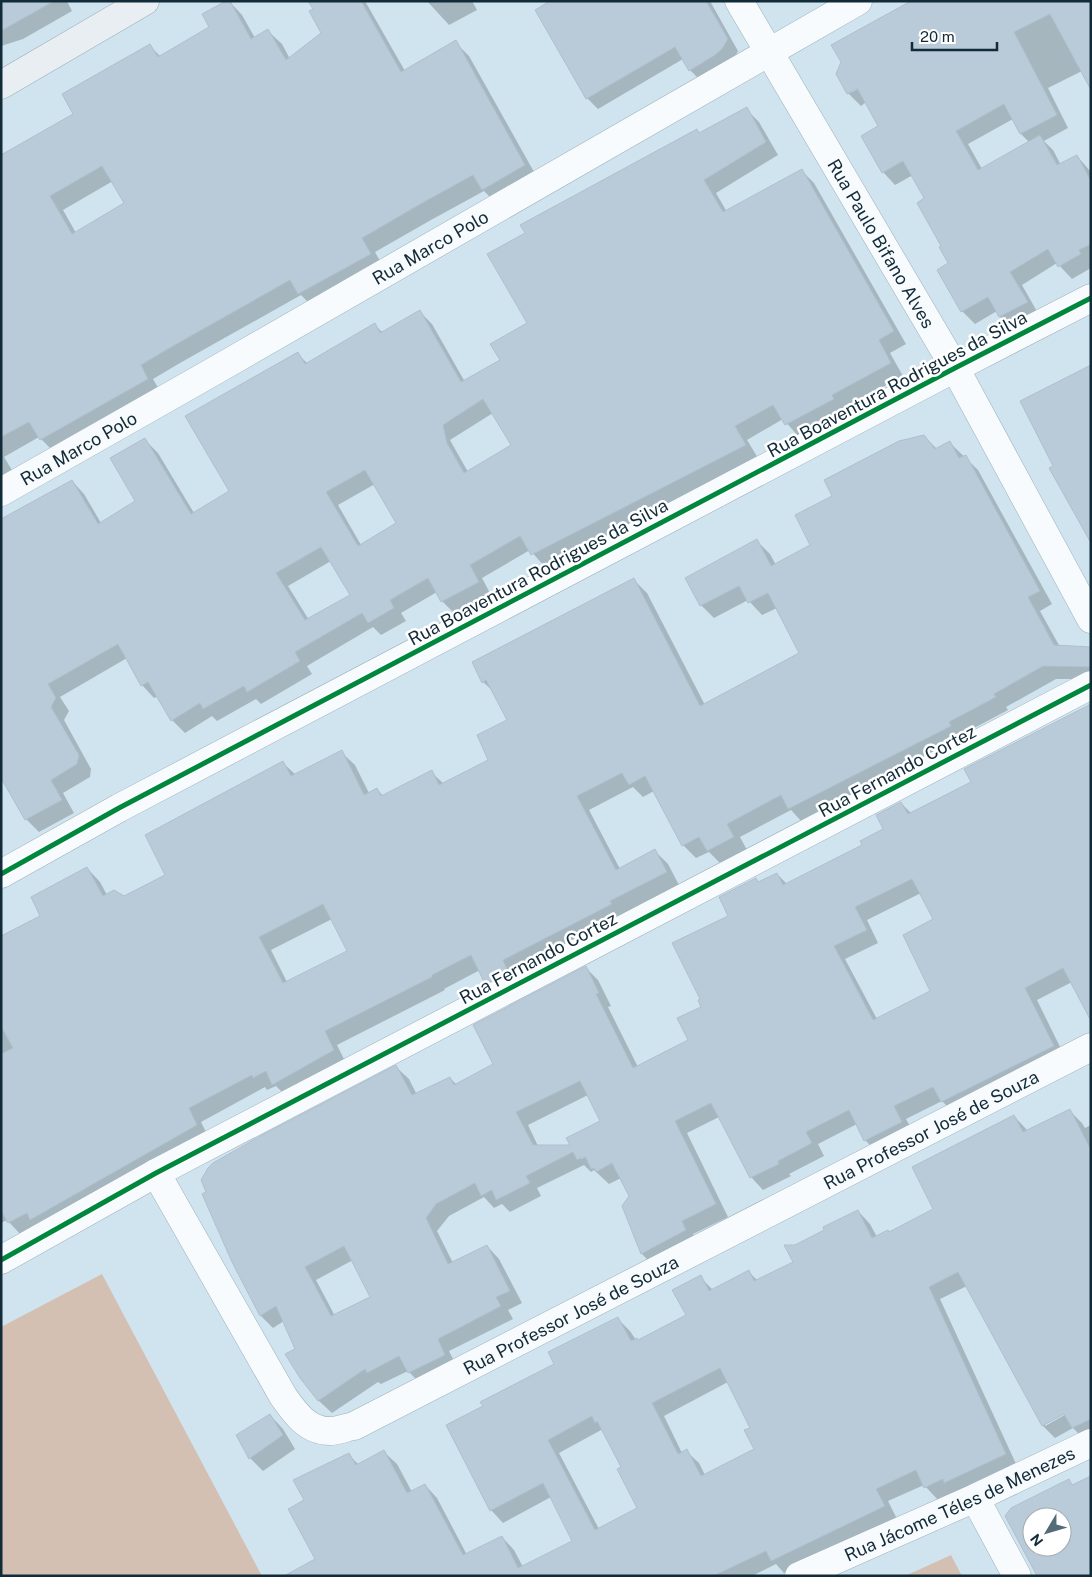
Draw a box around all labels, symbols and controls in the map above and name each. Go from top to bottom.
scale bar [912,20,997,52]
text: 20 m [920,28,955,45]
street label: Rua Paulo Bifano Alves [824,155,939,332]
street label: Rua Marco Polo [368,205,492,289]
street label: Rua Boaventura Rodrigues da Silva [764,306,1030,462]
street label: Rua Marco Polo [16,407,140,489]
street label: Rua Boaventura Rodrigues da Silva [405,494,671,650]
street label: Rua Fernando Cortez [815,721,979,821]
street label: Rua Fernando Cortez [456,908,620,1008]
street label: Rua Professor José de Souza [820,1065,1042,1193]
street label: Rua Professor José de Souza [459,1251,682,1379]
street label: Rua Jácome Téles de Menezes [841,1442,1078,1565]
north arrow [1022,1507,1072,1557]
text: N [1027,1531,1046,1549]

